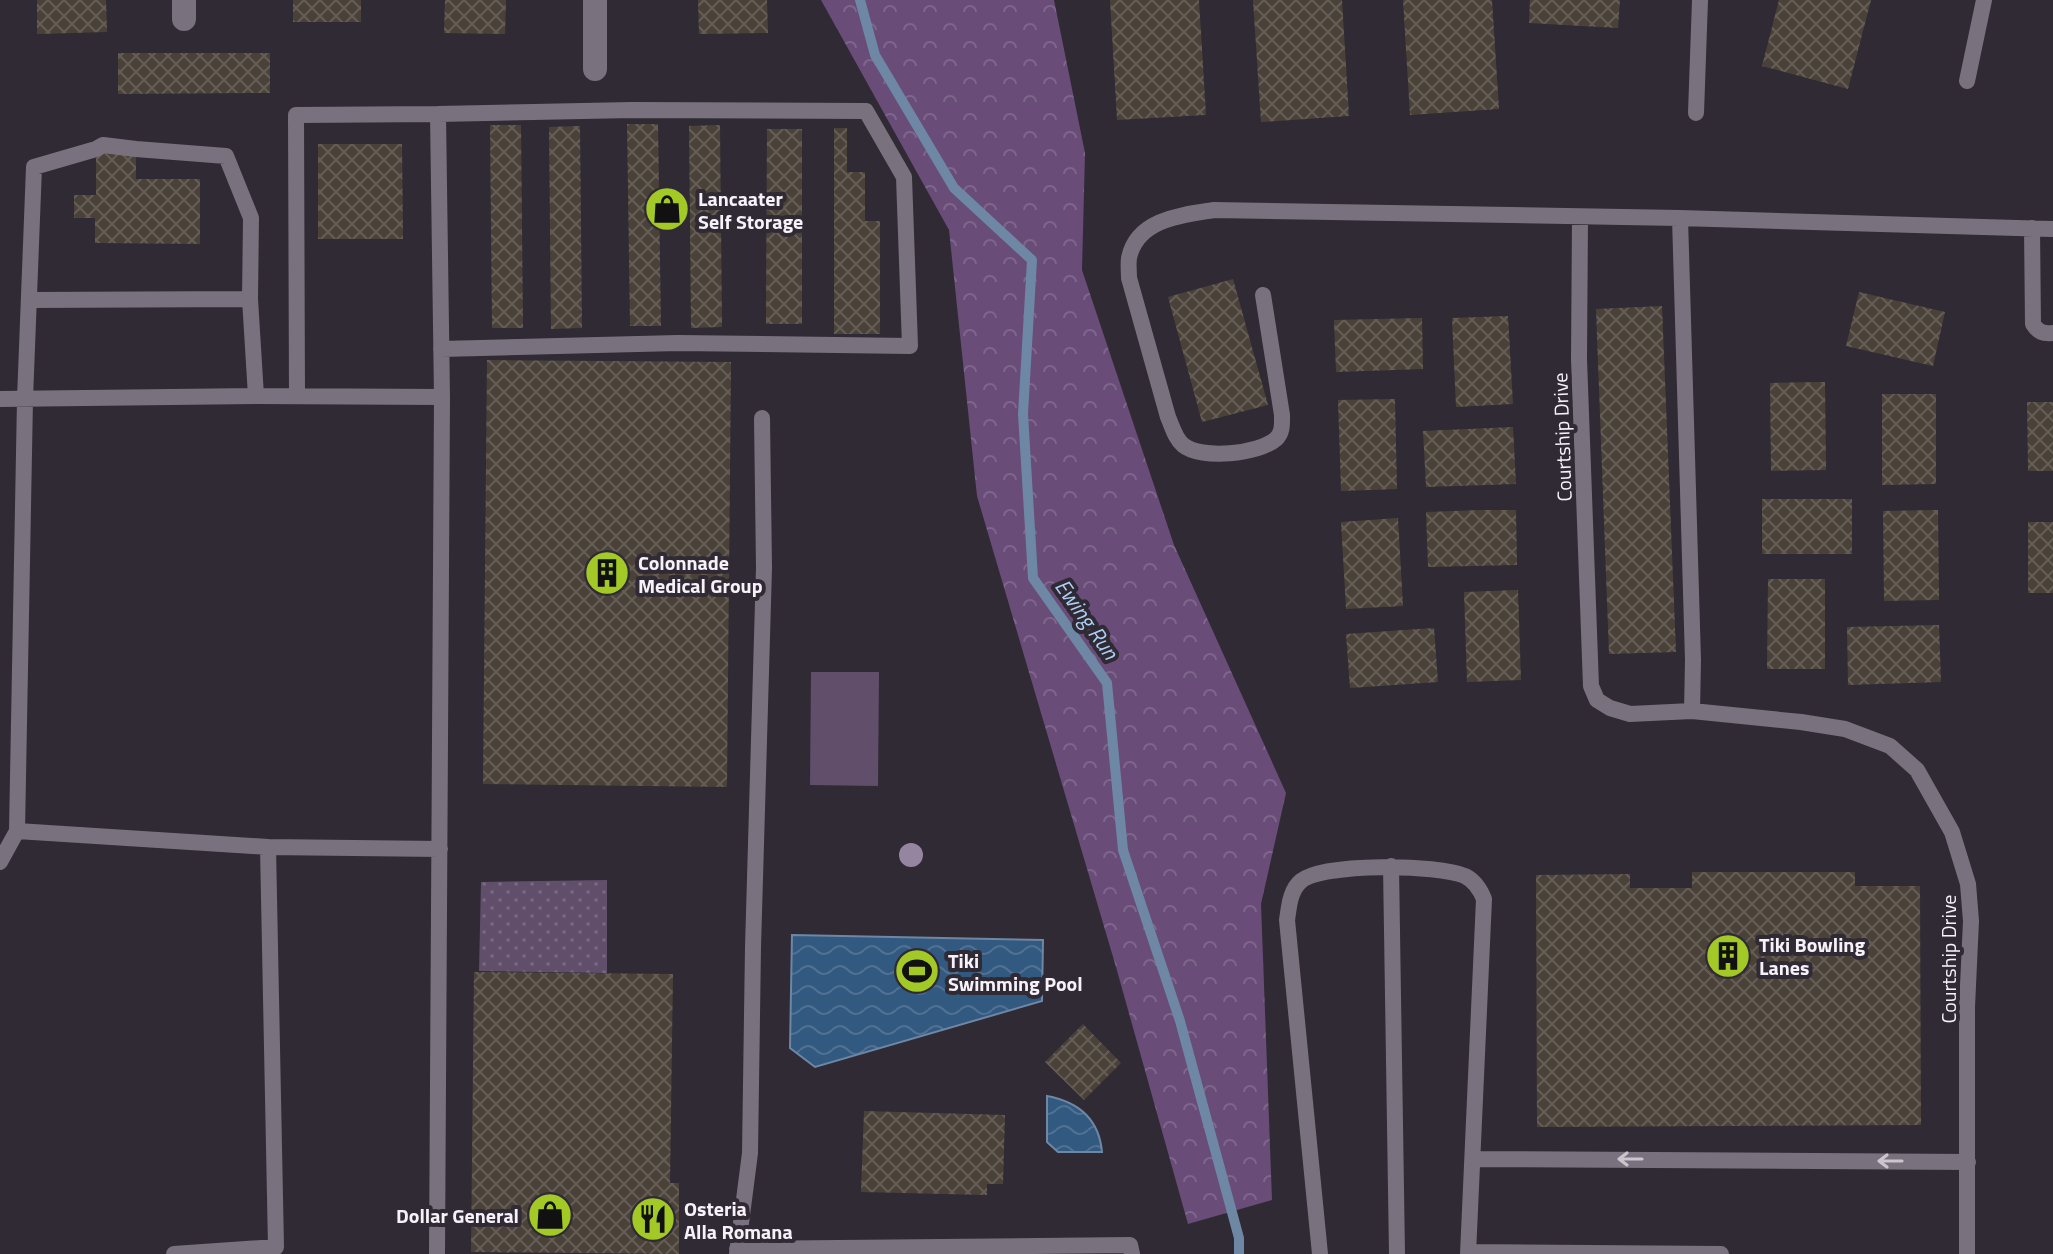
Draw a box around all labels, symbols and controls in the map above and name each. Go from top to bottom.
place label: Lancaater Self Storage [698,183,803,237]
shop icon: Lancaater Self Storage [643,185,691,233]
street label: Courtship Drive [1544,372,1580,502]
place label: Colonnade Medical Group [638,547,763,601]
building icon: Colonnade Medical Group [583,549,631,597]
water label: Ewing Run [1047,572,1128,667]
street label: Courtship Drive [1933,895,1964,1023]
place label: Tiki Bowling Lanes [1759,929,1865,983]
building icon: Tiki Bowling Lanes [1704,932,1752,980]
place label: Tiki Swimming Pool [948,945,1083,999]
sports icon: Tiki Swimming Pool [893,947,941,995]
one-way arrow [1617,1151,1644,1167]
one-way arrow [1877,1153,1904,1169]
shop icon: Dollar General [526,1191,574,1239]
place label: Osteria Alla Romana [684,1193,793,1247]
restaurant icon: Osteria Alla Romana [629,1195,677,1243]
place label: Dollar General [396,1200,519,1231]

